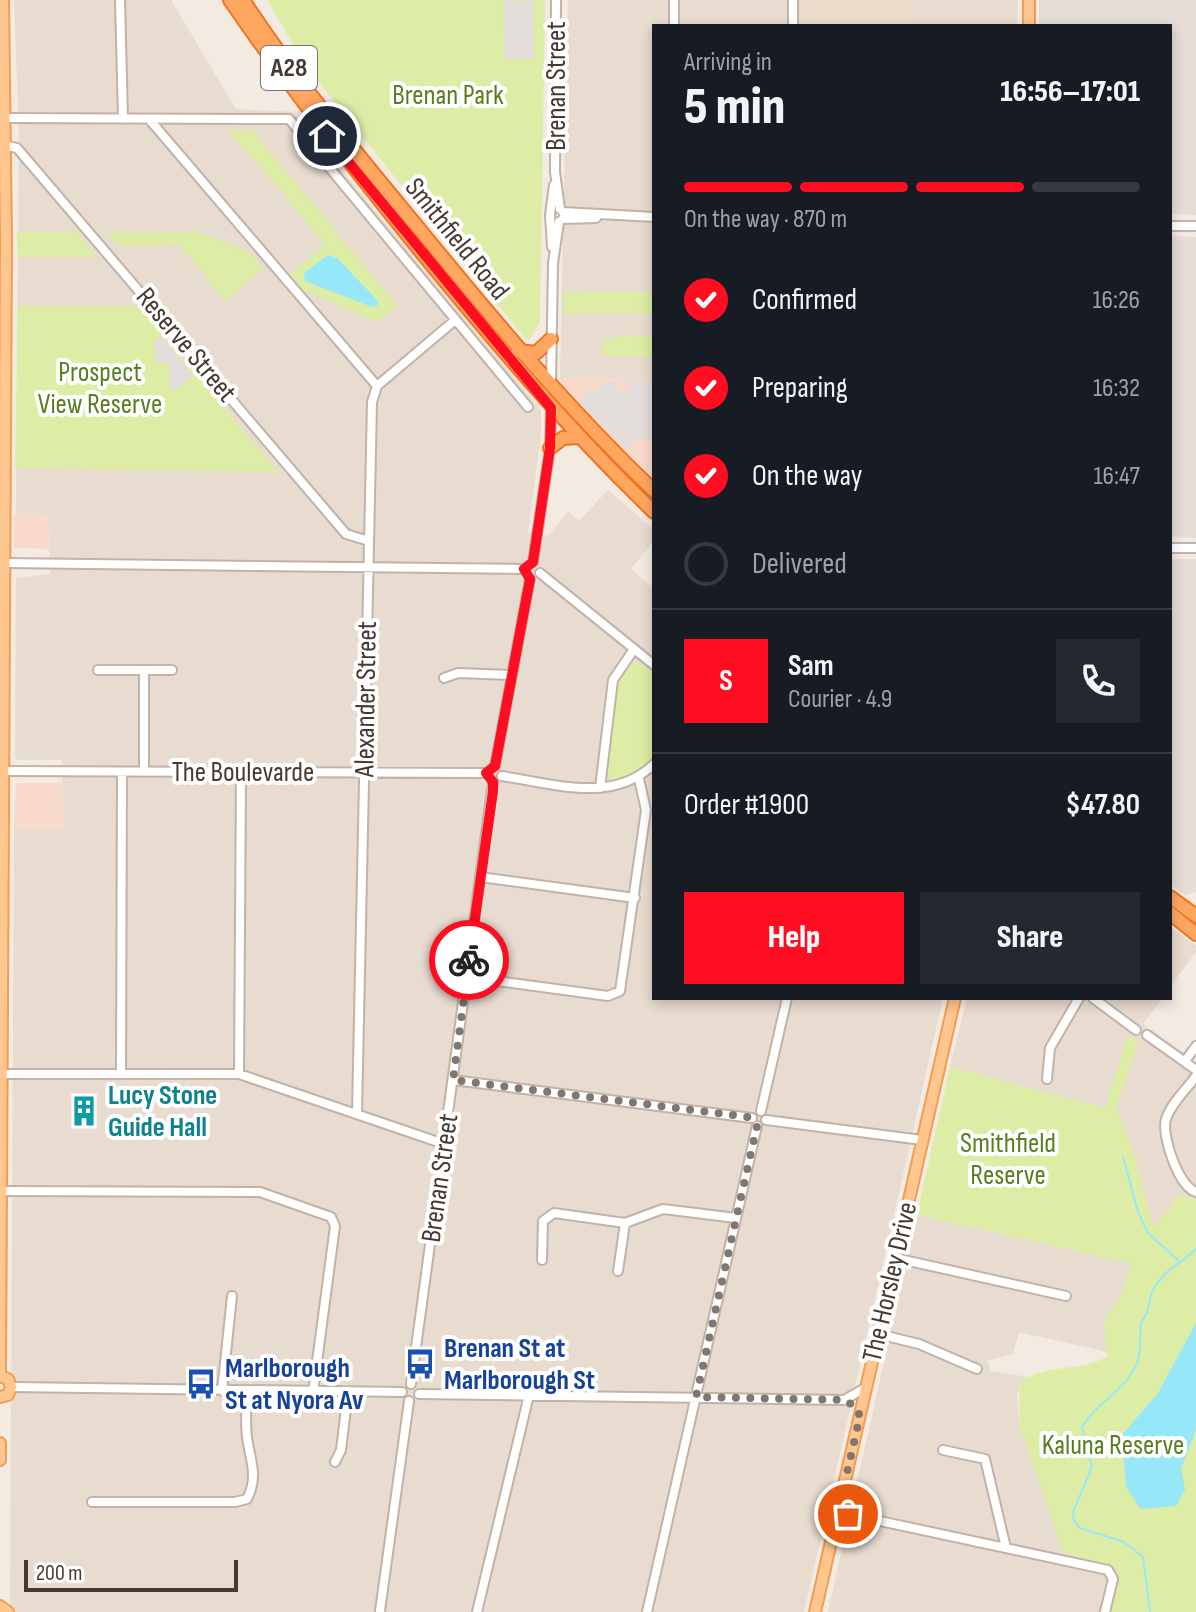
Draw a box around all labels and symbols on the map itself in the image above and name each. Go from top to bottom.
street label: Brenan Street [540,21,573,151]
road number: A28 [261,46,317,90]
park label: Brenan Park [392,79,504,112]
pin [293,102,361,170]
street label: Smithfield Road [398,171,516,307]
street label: Reserve Street [129,281,243,409]
park label: Prospect View Reserve [38,356,162,421]
street label: Alexander Street [348,621,384,778]
street label: The Boulevarde [172,756,314,789]
courier [429,920,509,1000]
place label: Lucy Stone Guide Hall [108,1079,217,1144]
building icon: Lucy Stone Guide Hall [67,1094,101,1128]
street label: Brenan Street [415,1112,465,1244]
park label: Smithfield Reserve [960,1127,1056,1192]
street label: The Horsley Drive [856,1199,924,1365]
place label: Brenan St at Marlborough St [444,1332,595,1397]
bus stop icon: Brenan St at Marlborough St [403,1347,437,1381]
place label: Marlborough St at Nyora Av [225,1352,364,1417]
bus stop icon: Marlborough St at Nyora Av [184,1367,218,1401]
park label: Kaluna Reserve [1042,1429,1184,1462]
pin [814,1480,882,1548]
scale bar [24,1556,238,1592]

